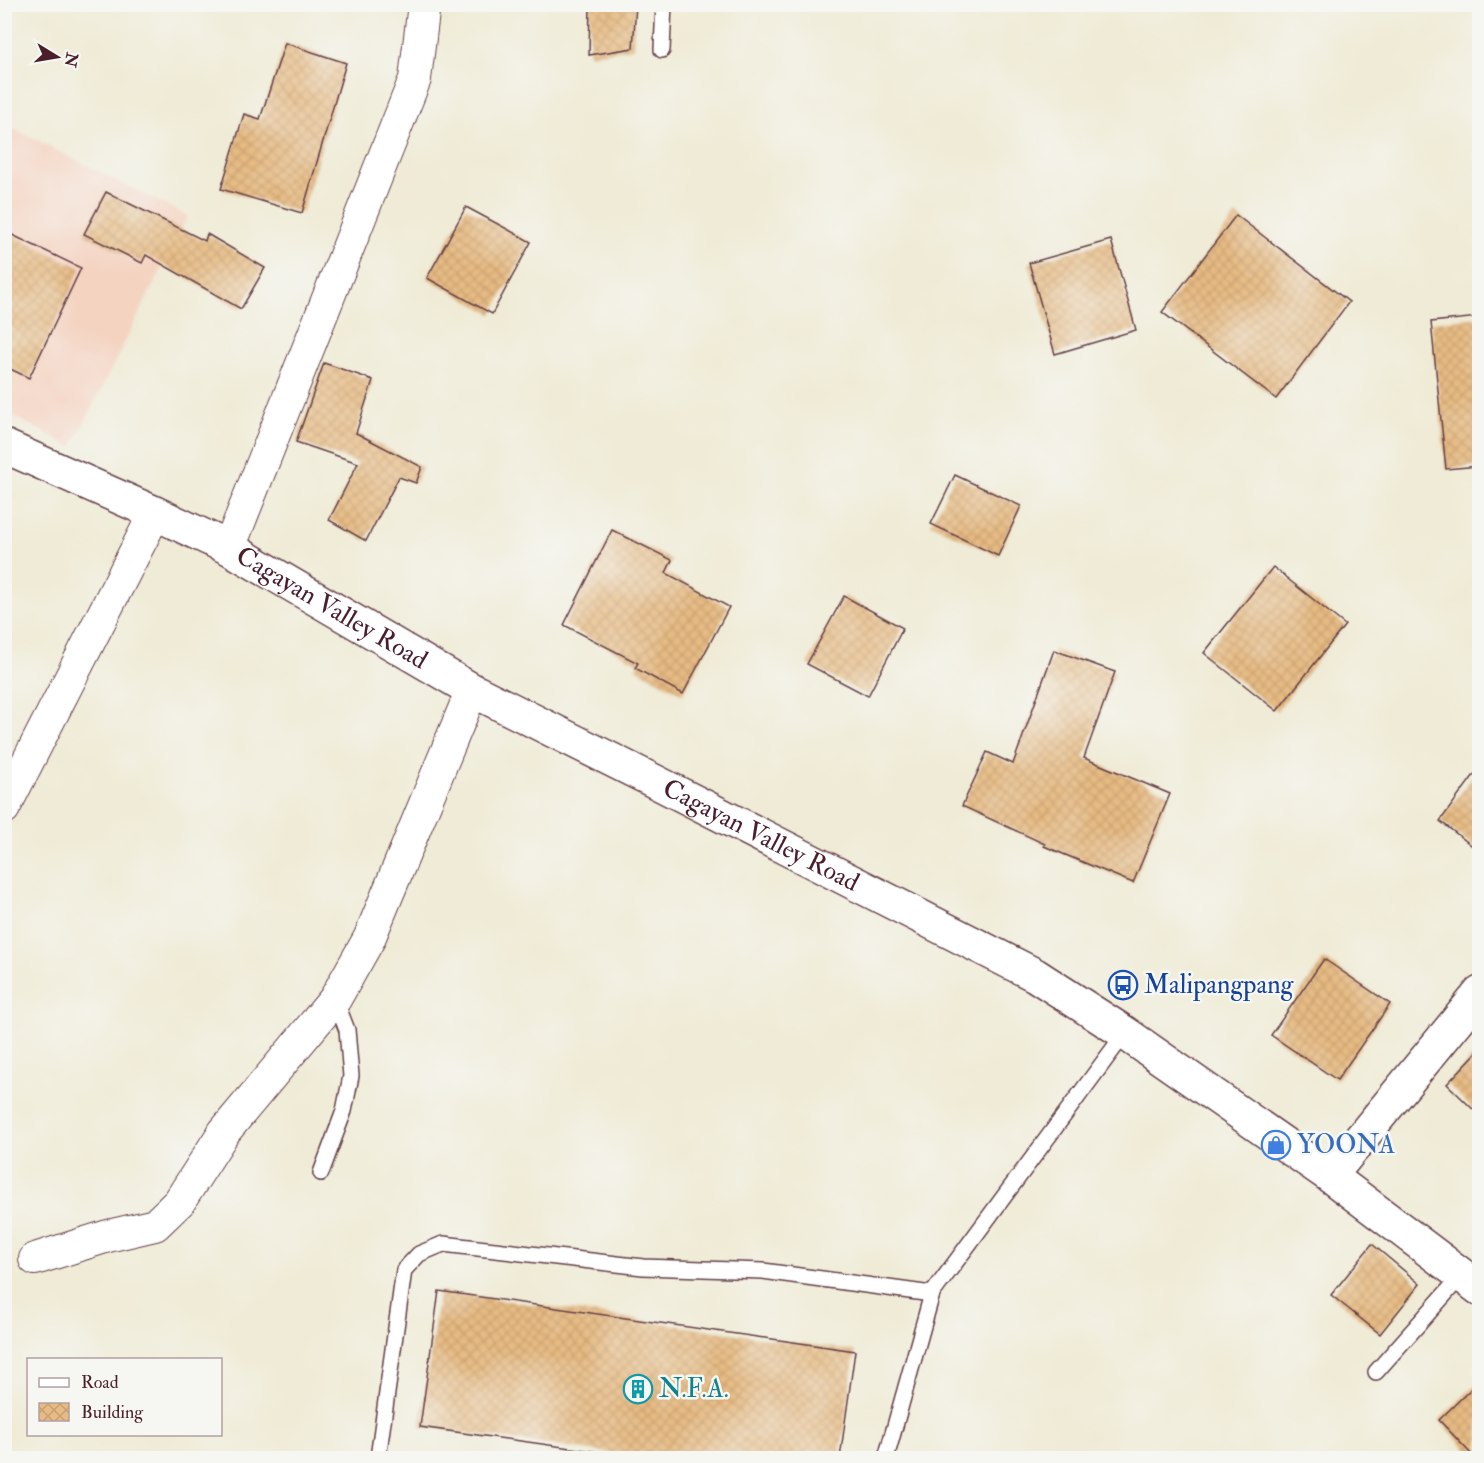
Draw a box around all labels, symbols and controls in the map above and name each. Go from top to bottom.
north arrow [27,27,87,87]
text: N [59,50,82,69]
street label: Cagayan Valley Road [230,540,433,676]
street label: Cagayan Valley Road [657,772,865,899]
bus stop icon: Malipangpang [1107,969,1139,1001]
place label: Malipangpang [1144,969,1295,1002]
shop icon: YOONA [1260,1129,1292,1161]
place label: YOONA [1297,1129,1396,1161]
legend [27,1358,222,1436]
text: Road [81,1371,119,1394]
building icon: N.F.A. [622,1373,654,1405]
place label: N.F.A. [659,1373,729,1405]
text: Building [81,1401,144,1424]

